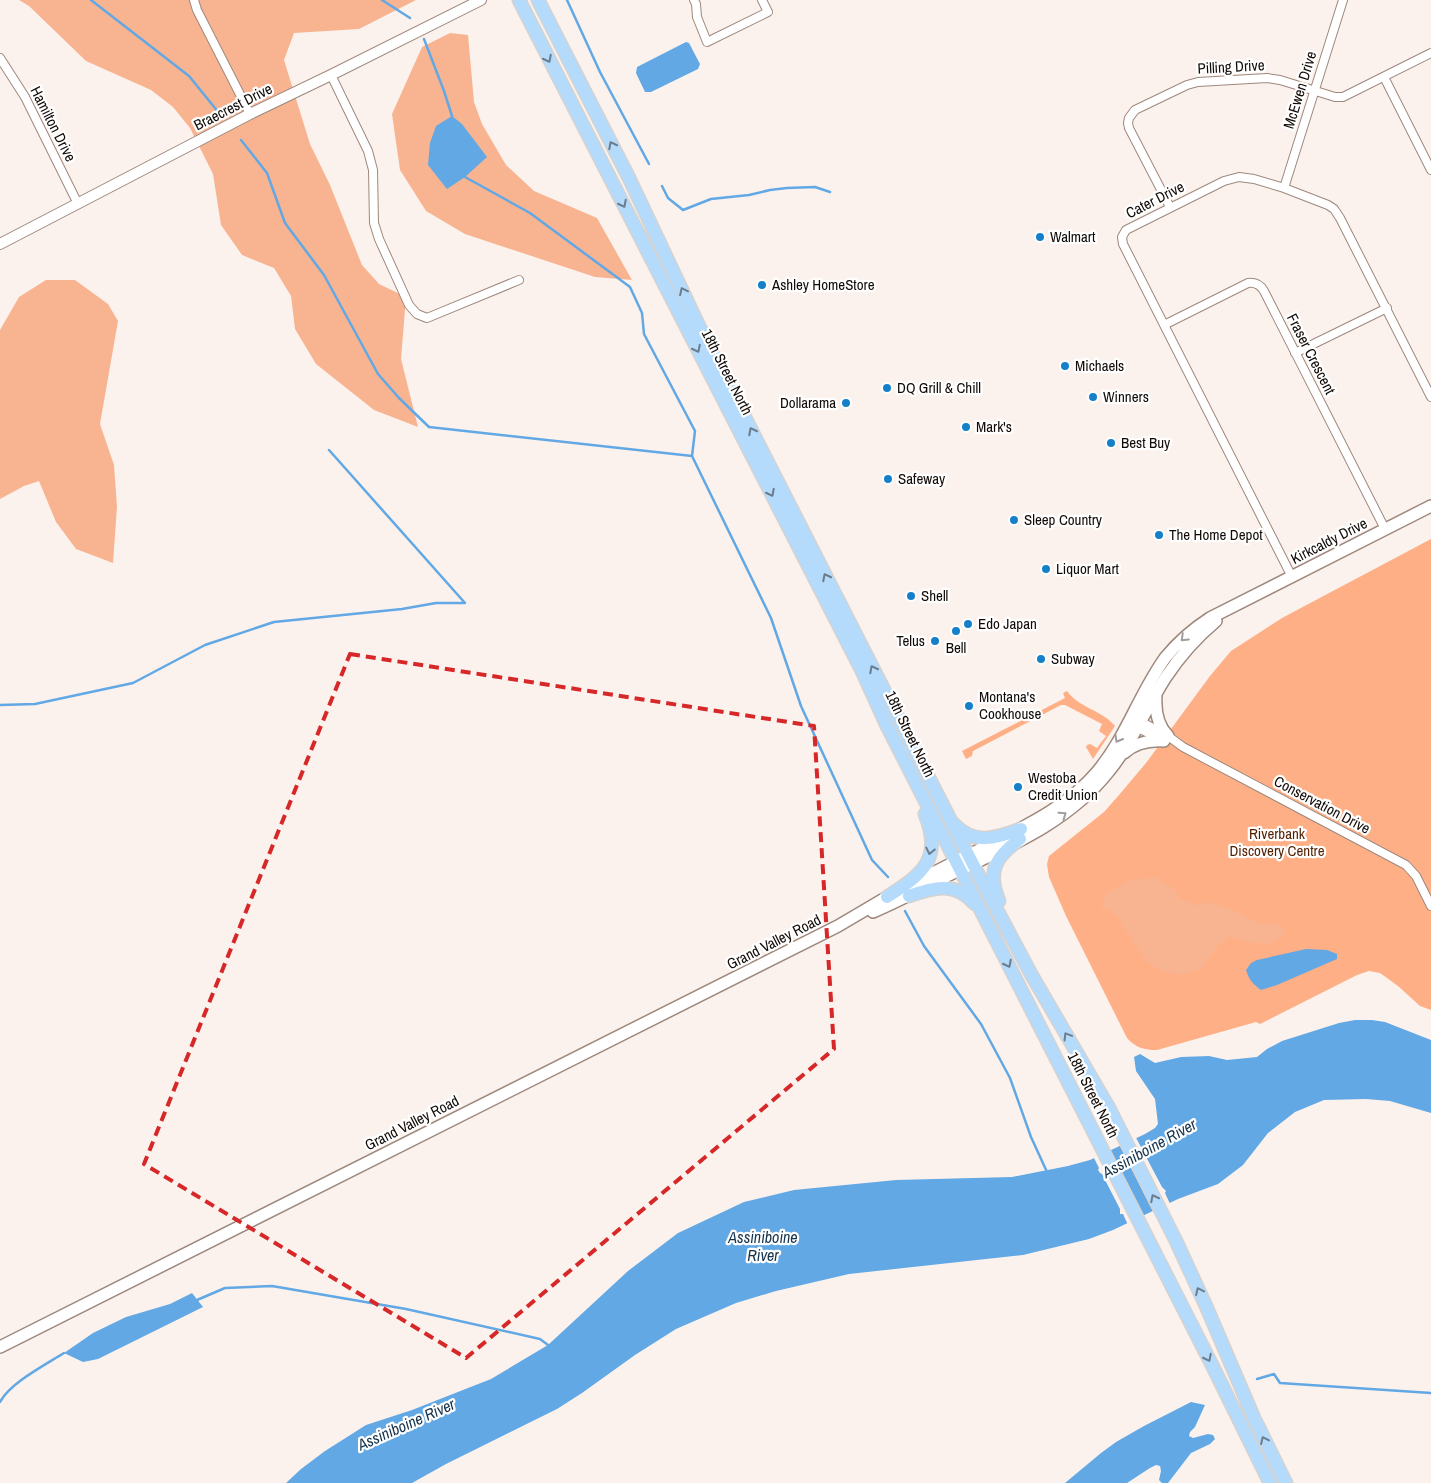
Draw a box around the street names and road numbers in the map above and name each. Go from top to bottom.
street label: McEwen Drive [1278,48,1321,131]
street label: Pilling Drive [1197,54,1265,79]
street label: Braecrest Drive [190,78,276,135]
street label: Hamilton Drive [25,82,81,165]
street label: Cater Drive [1122,176,1188,223]
street label: Fraser Crescent [1282,310,1341,398]
street label: 18th Street North [697,325,758,418]
street label: Kirkcaldy Drive [1287,512,1371,569]
street label: 18th Street North [880,687,940,780]
street label: Conservation Drive [1271,770,1374,839]
street label: Grand Valley Road [723,909,824,974]
street label: 18th Street North [1063,1048,1124,1141]
street label: Grand Valley Road [361,1090,462,1155]

